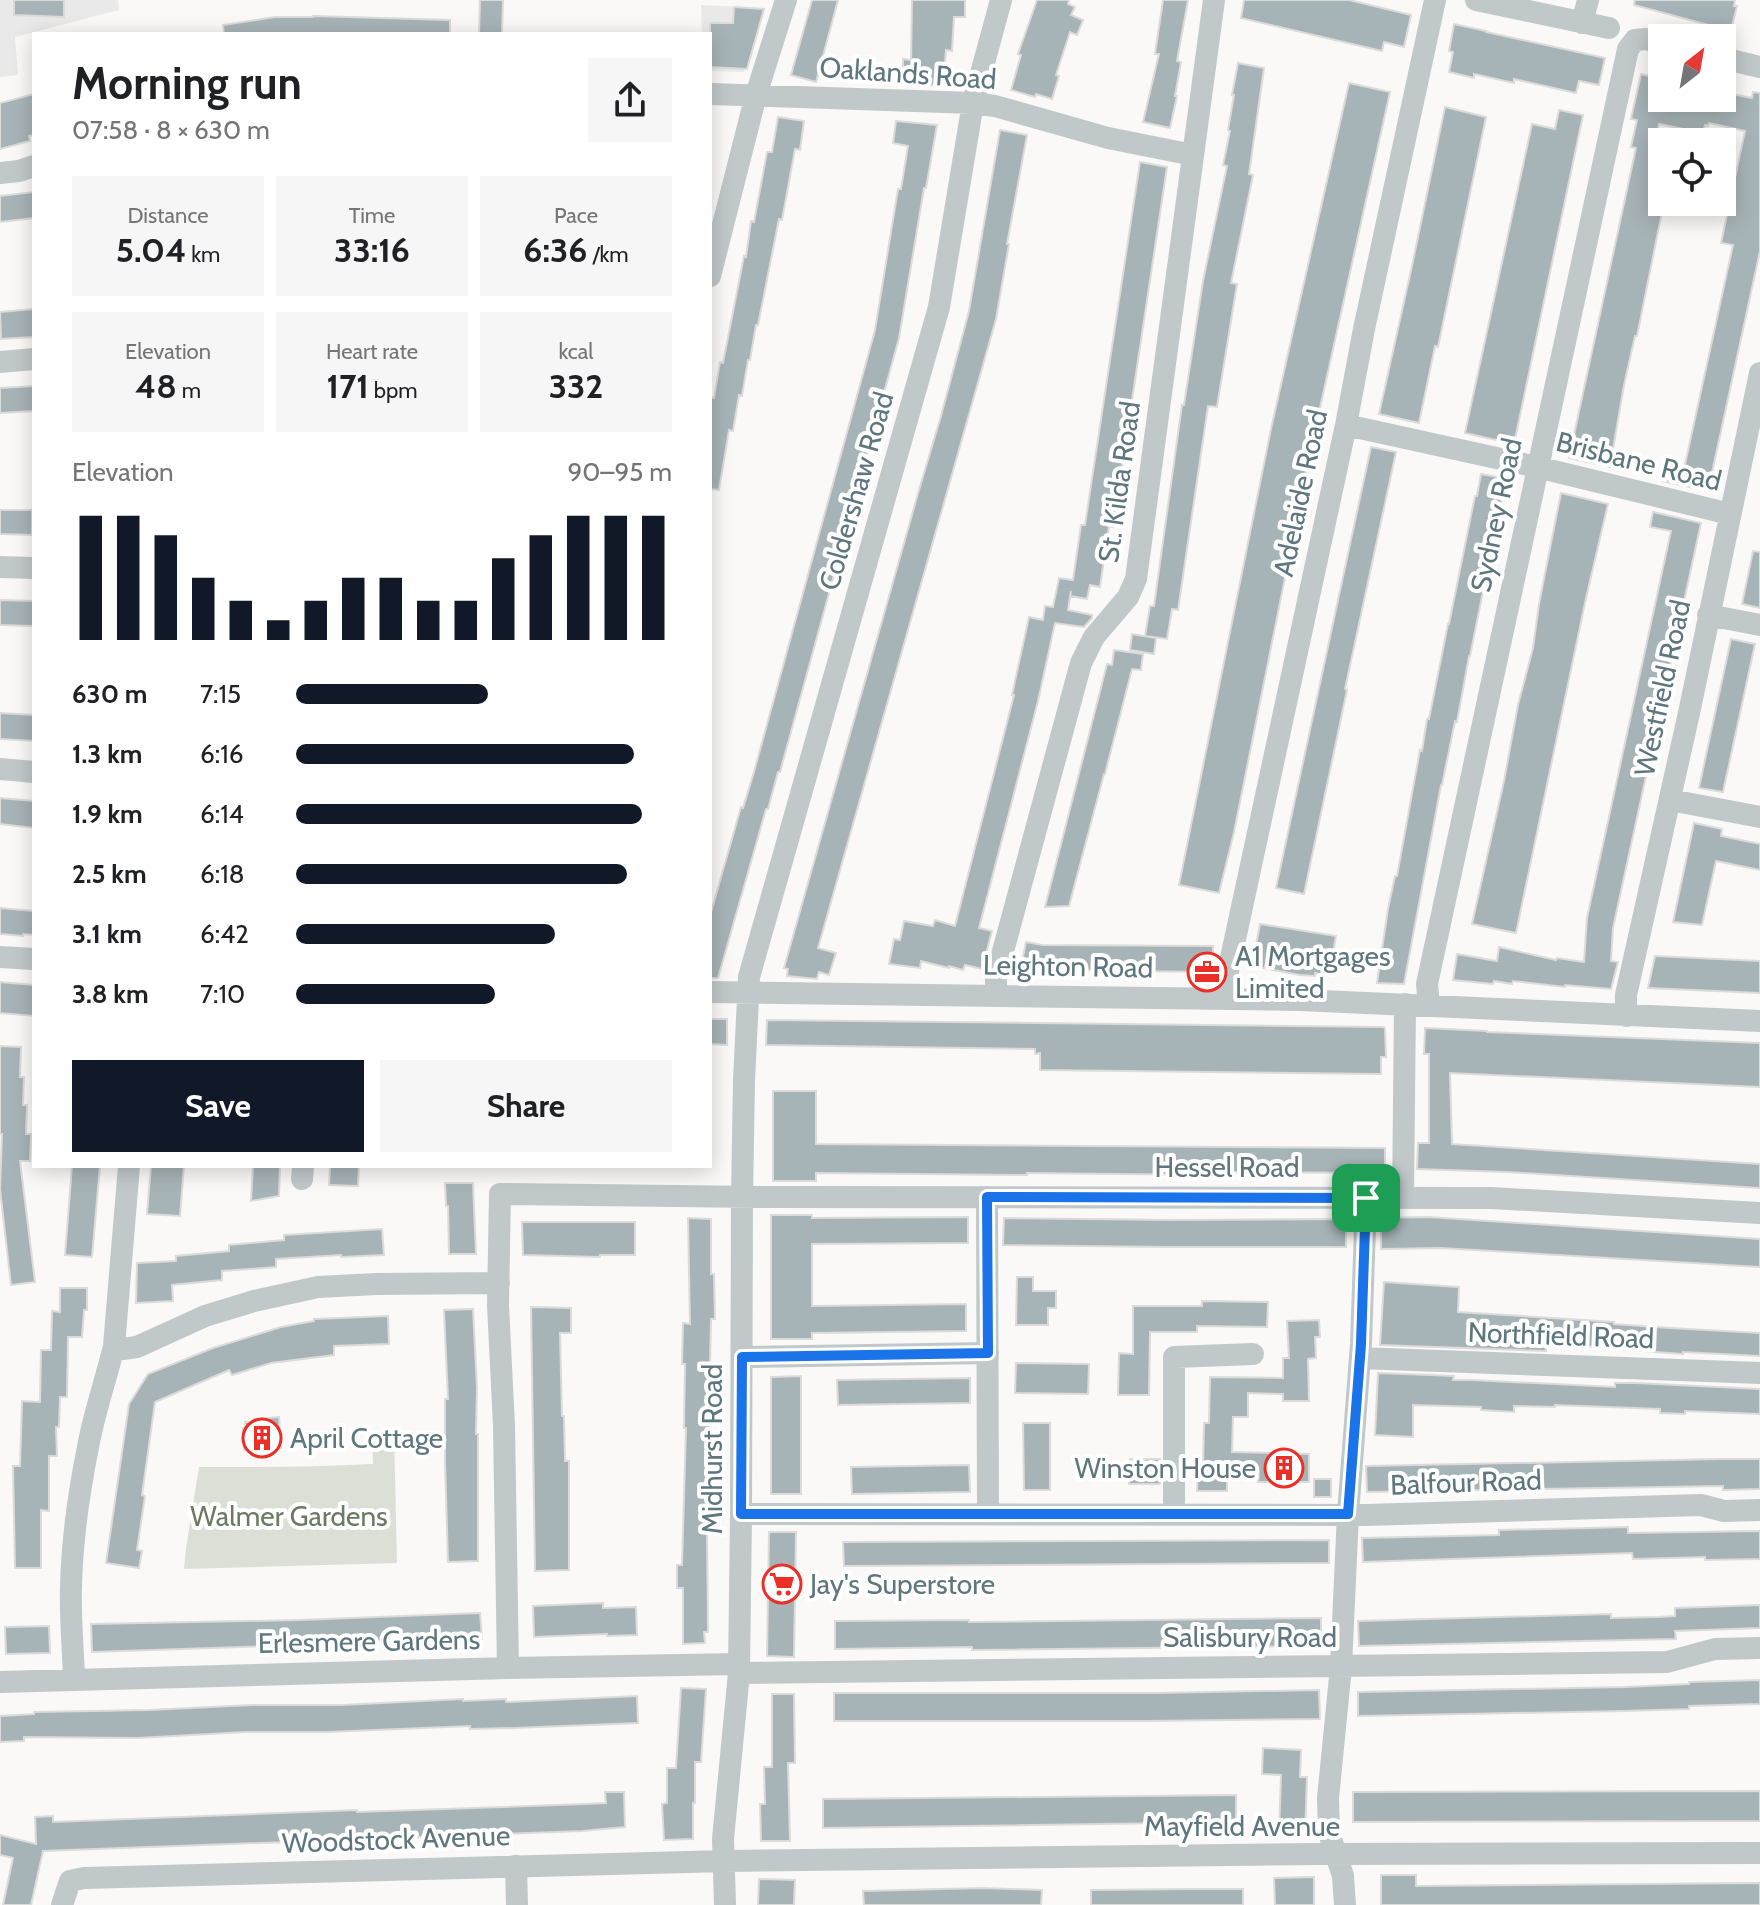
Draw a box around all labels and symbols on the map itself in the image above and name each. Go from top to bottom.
north arrow [1648,24,1736,112]
street label: Oaklands Road [818,50,998,96]
street label: Coldershaw Road [811,388,901,594]
street label: St. Kilda Road [1091,399,1147,565]
street label: Adelaide Road [1266,406,1334,580]
street label: Brisbane Road [1553,424,1725,498]
street label: Sydney Road [1463,435,1529,595]
street label: Westfield Road [1627,597,1697,779]
place label: A1 Mortgages Limited [1235,939,1391,1005]
street label: Leighton Road [983,948,1153,984]
office icon: A1 Mortgages Limited [1186,951,1228,993]
street label: Hessel Road [1155,1150,1299,1184]
pin [1332,1164,1400,1232]
street label: Northfield Road [1467,1315,1655,1355]
street label: Midhurst Road [695,1364,729,1534]
building icon: April Cottage [241,1417,283,1459]
place label: April Cottage [290,1421,443,1455]
building icon: Winston House [1263,1447,1305,1489]
place label: Winston House [1074,1451,1256,1485]
street label: Balfour Road [1390,1462,1542,1502]
park label: Walmer Gardens [190,1499,388,1533]
supermarket icon: Jay's Superstore [761,1563,803,1605]
place label: Jay's Superstore [809,1567,995,1601]
street label: Salisbury Road [1163,1620,1337,1654]
street label: Erlesmere Gardens [258,1622,480,1660]
street label: Mayfield Avenue [1144,1809,1340,1843]
street label: Woodstock Avenue [281,1818,511,1860]

